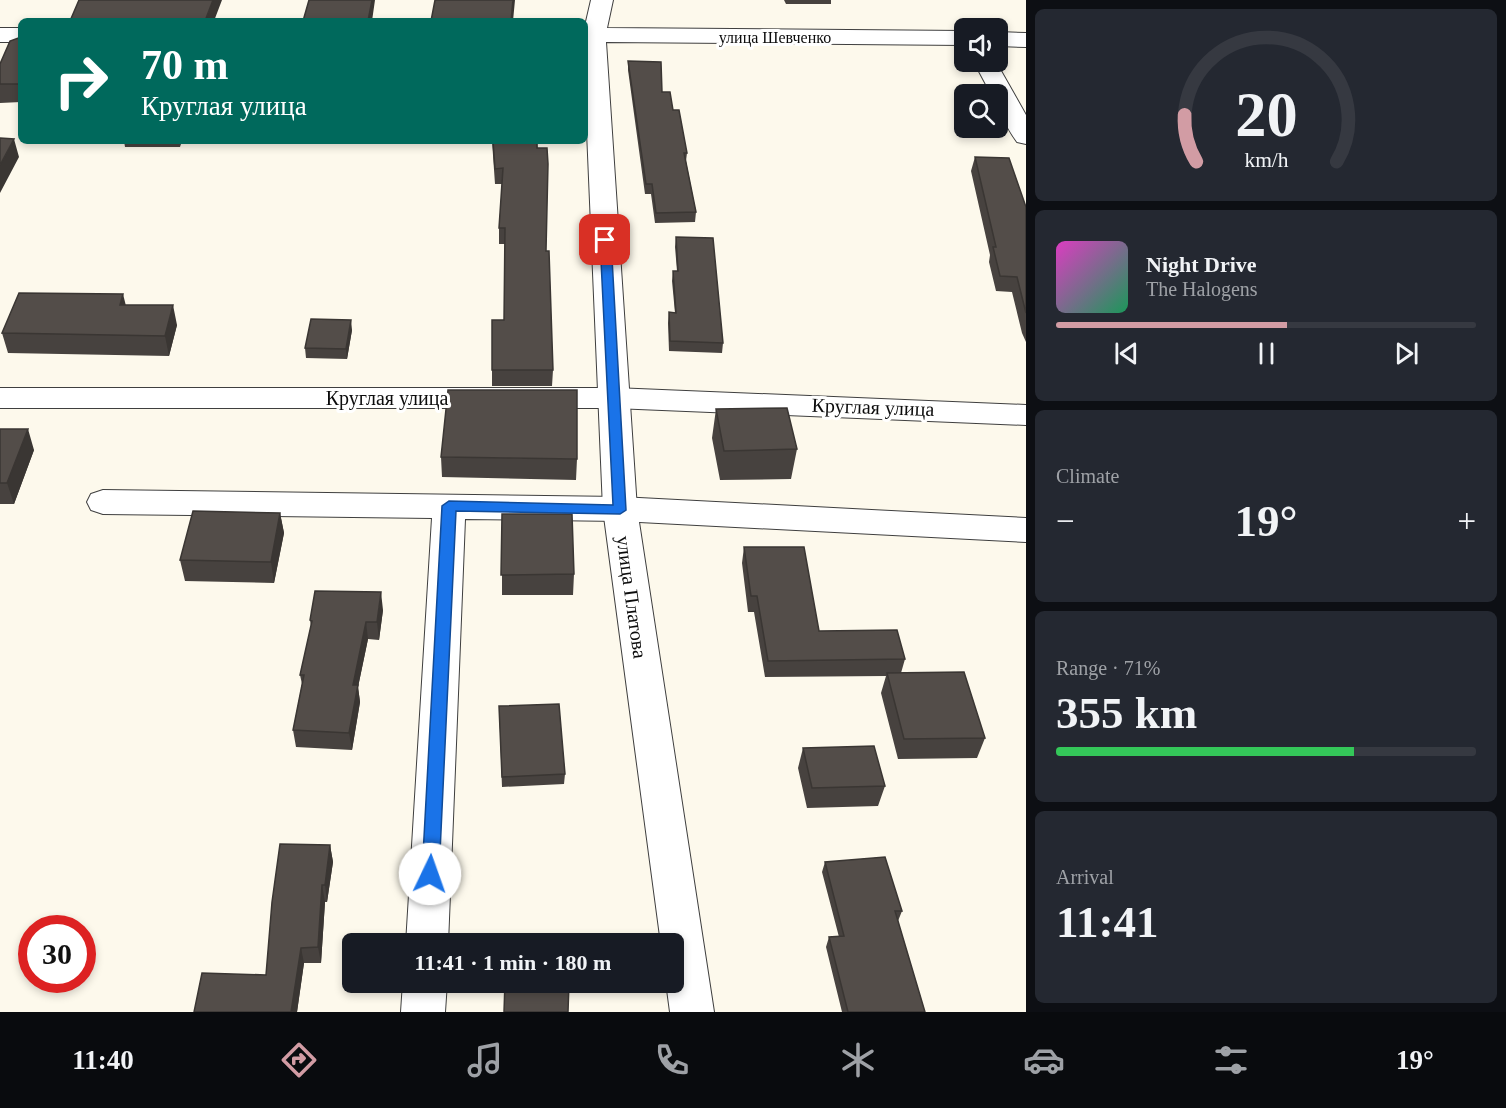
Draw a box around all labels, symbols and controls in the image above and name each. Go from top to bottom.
map controls [954,18,1008,138]
button: sound [954,18,1008,72]
street label: улица Шевченко [719,29,831,47]
icon: right [42,42,120,120]
text: 70 m [141,42,229,88]
text: 20 [1235,80,1297,149]
button: search [954,84,1008,138]
text: Круглая улица [141,91,307,121]
text: km/h [1244,148,1288,172]
pin [579,214,630,265]
icon: arrive [588,223,621,256]
text: Night Drive [1146,252,1257,277]
text: The Halogens [1146,278,1258,300]
icon: previous [1110,337,1143,370]
icon: pause [1250,337,1283,370]
icon: next [1390,337,1423,370]
street label: Круглая улица [326,387,448,410]
street label: Круглая улица [811,394,935,421]
text: Climate [1056,465,1119,487]
text: 19° [1235,496,1298,546]
text: − [1056,503,1075,539]
text: + [1457,503,1476,539]
street label: улица Платова [612,534,652,660]
text: Range · 71% [1056,657,1160,679]
text: 355 km [1056,688,1197,738]
position arrow [398,842,462,906]
text: Arrival [1056,866,1114,888]
text: 11:41 [1056,897,1159,947]
speed limit sign: 30 [18,915,96,993]
text: 11:41 · 1 min · 180 m [415,950,611,975]
icon: directions [278,1039,320,1081]
icon: music [464,1039,506,1081]
icon: phone [651,1039,693,1081]
icon: climate [837,1039,879,1081]
icon: car [1023,1039,1065,1081]
icon: filters [1210,1039,1252,1081]
text: 11:40 [72,1045,134,1075]
text: 19° [1396,1045,1434,1075]

